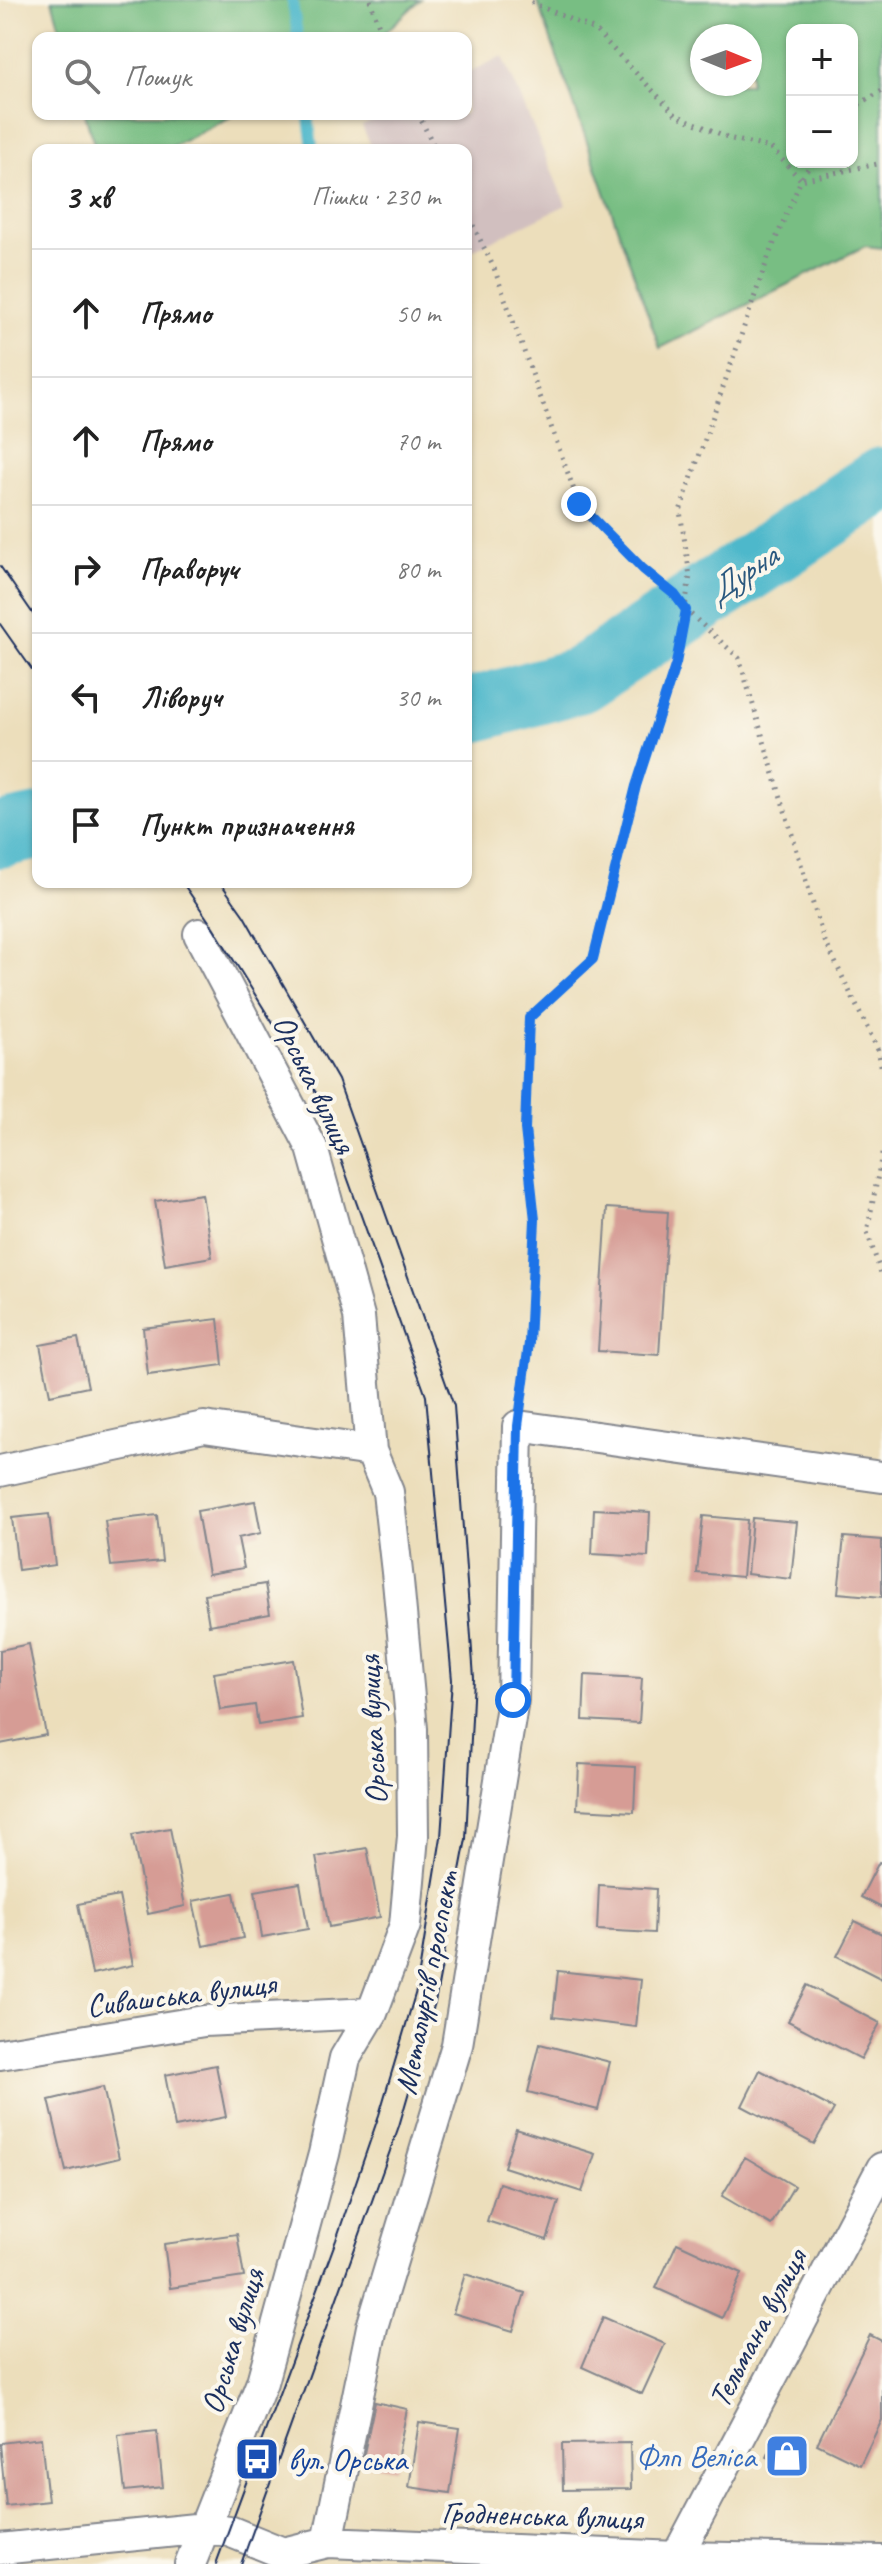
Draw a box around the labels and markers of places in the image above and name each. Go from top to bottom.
shop icon: Флп Веліса [763,2432,811,2480]
bus stop icon: вул. Орська [233,2435,281,2483]
place label: Флп Веліса [636,2436,758,2477]
place label: вул. Орська [288,2439,409,2480]

